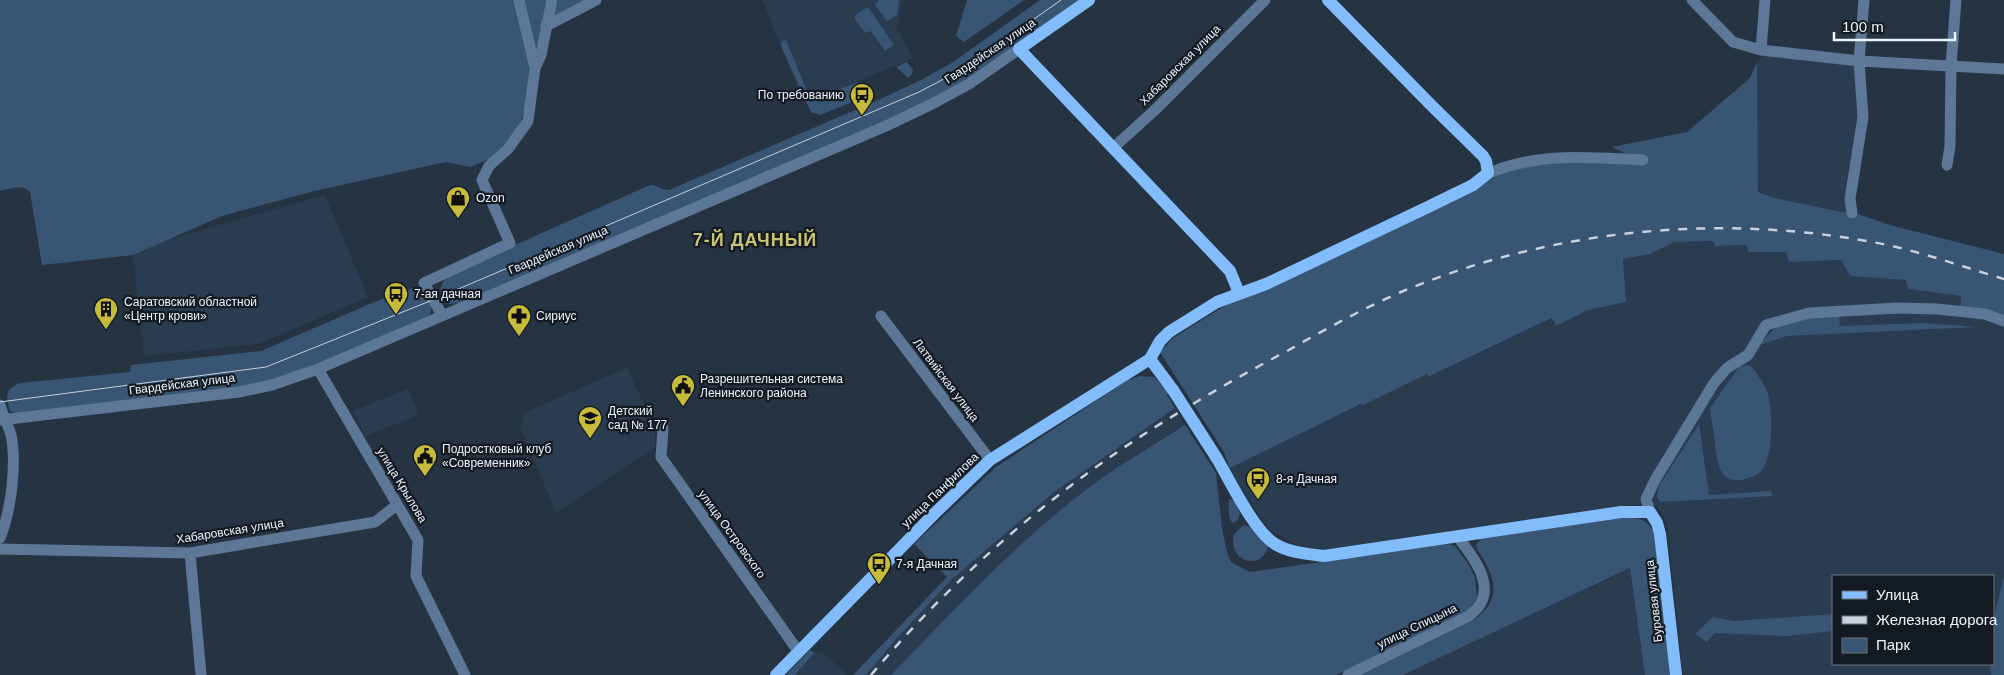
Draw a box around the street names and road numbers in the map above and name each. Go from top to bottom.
street label: Гвардейская улица [942,15,1038,87]
street label: Хабаровская улица [1137,21,1224,108]
street label: Гвардейская улица [506,223,610,277]
street label: Латвийская улица [910,336,982,425]
street label: Гвардейская улица [128,371,236,397]
street label: улица Крылова [374,445,430,525]
street label: улица Панфилова [899,449,982,530]
street label: улица Островского [695,487,769,581]
street label: Хабаровская улица [175,516,285,546]
street label: Буровая улица [1643,559,1665,643]
street label: улица Спицына [1375,601,1459,651]

